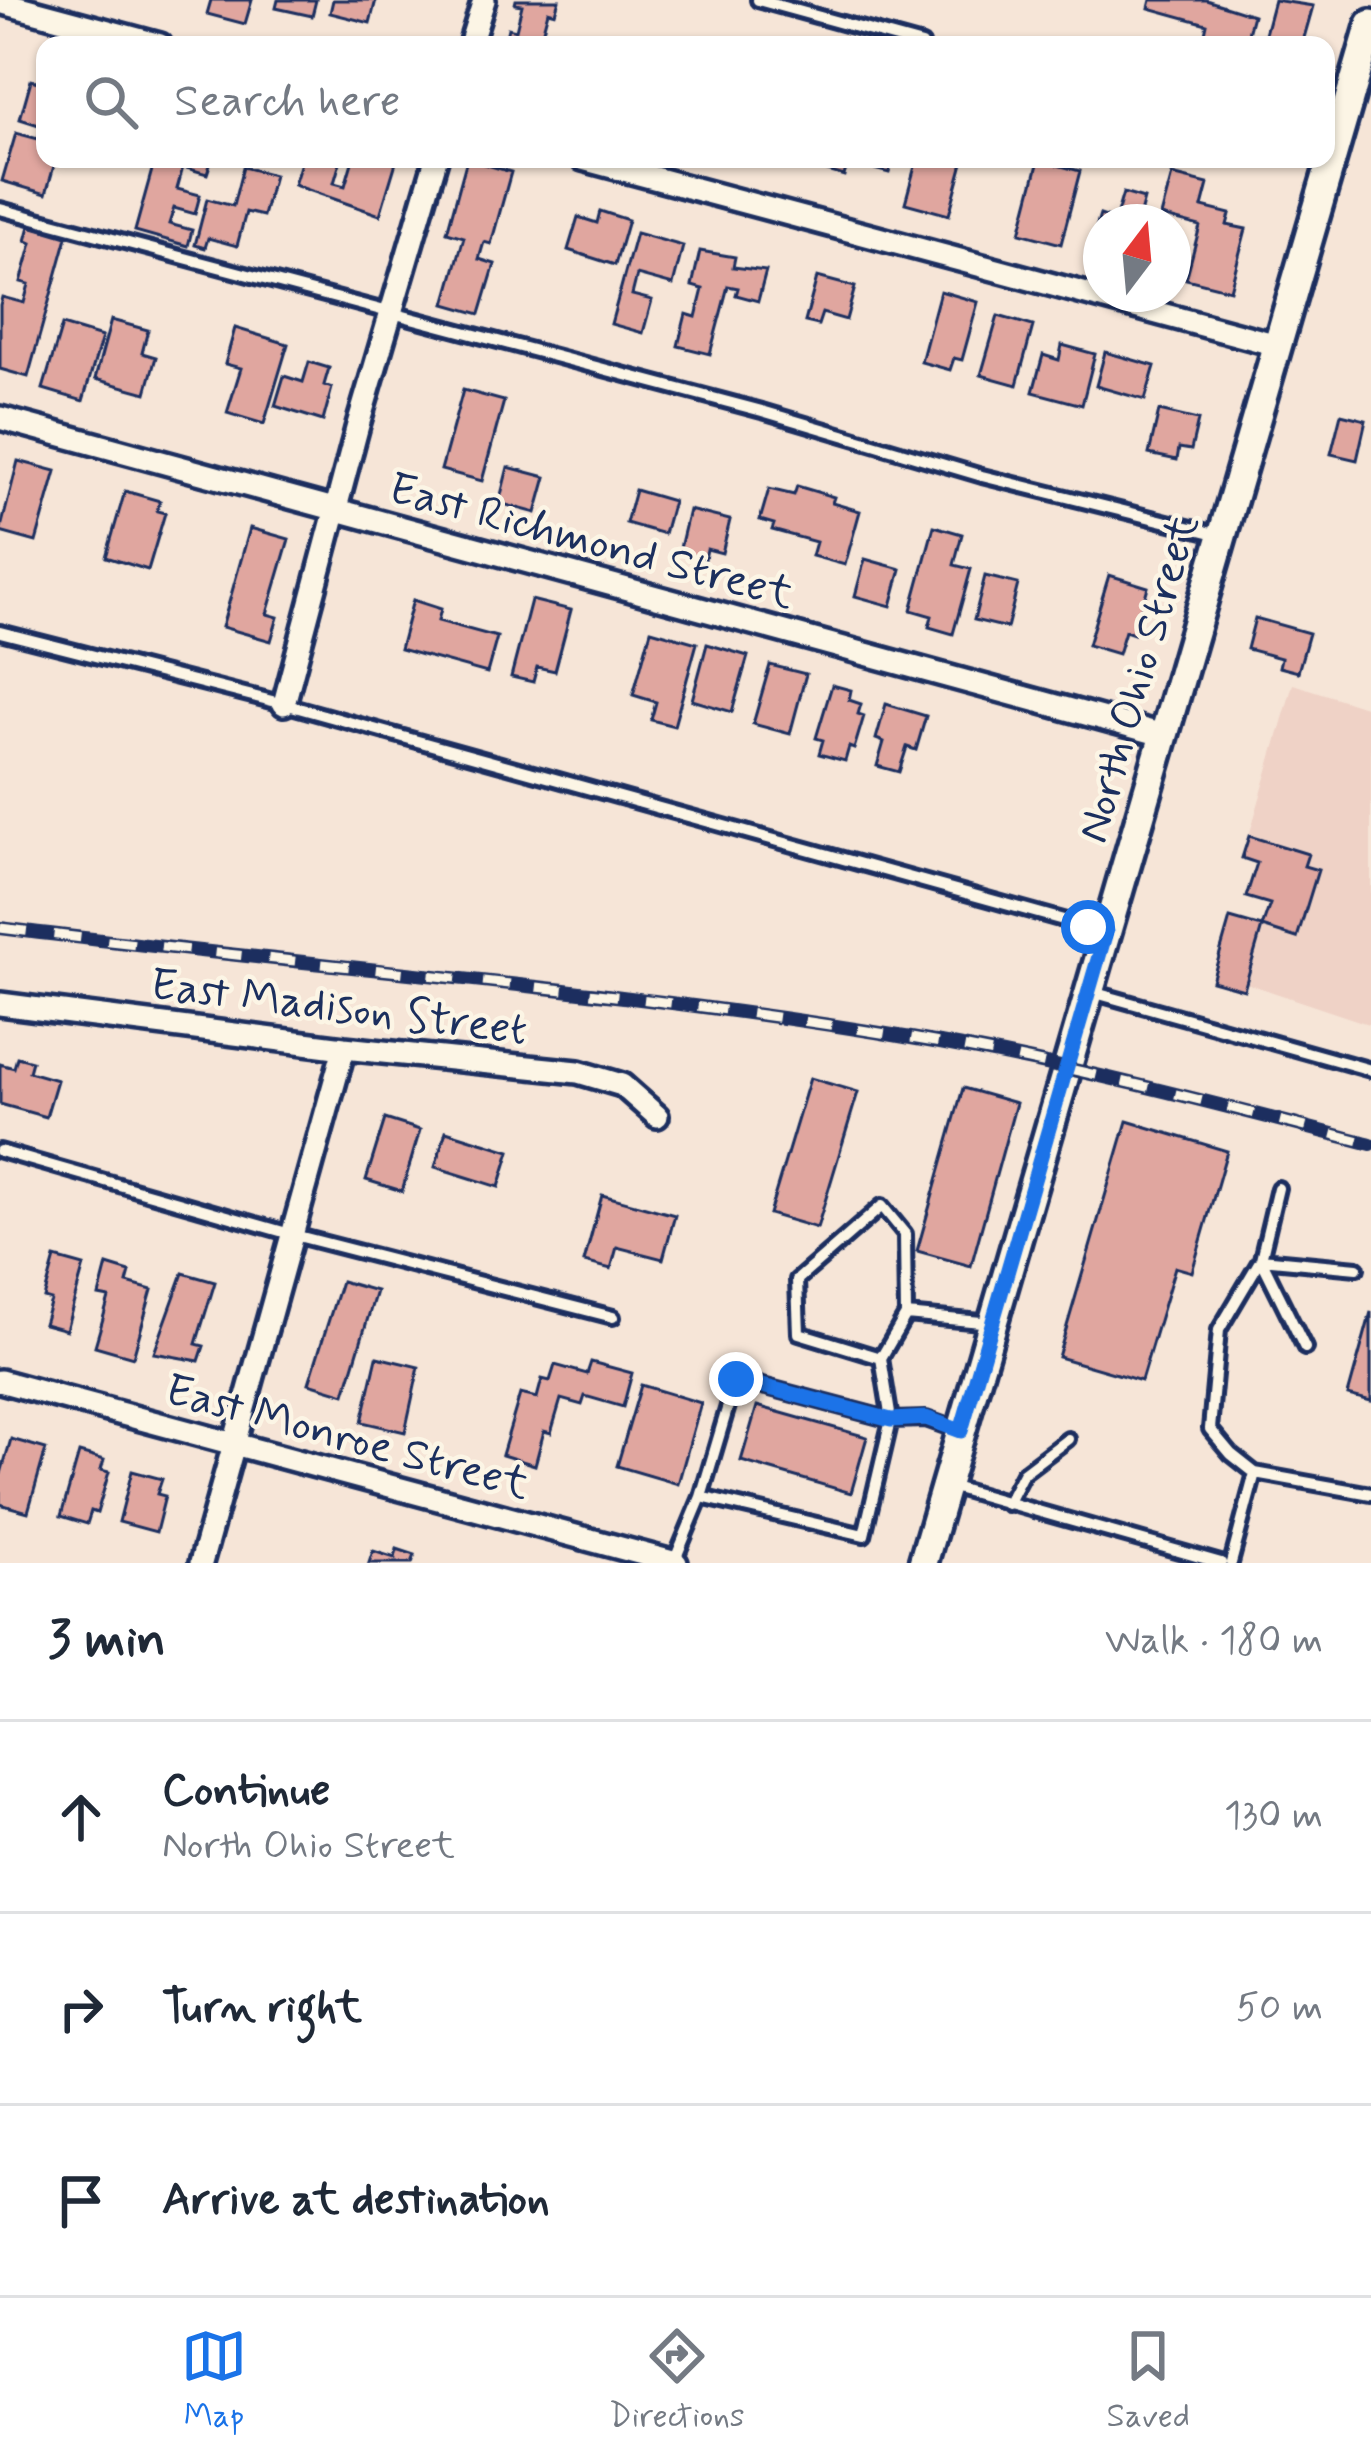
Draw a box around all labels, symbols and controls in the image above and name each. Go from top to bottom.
search box [36,36,1335,168]
icon: search [78,69,144,135]
text: Search here [174,73,401,132]
north arrow [1083,204,1191,312]
street label: East Richmond Street [382,460,800,625]
street label: North Ohio Street [1064,508,1214,850]
route start [1061,900,1115,954]
street label: East Madison Street [147,956,530,1061]
route end [709,1352,763,1406]
street label: East Monroe Street [159,1361,536,1515]
text: 3 min [48,1608,166,1674]
text: Walk · 180 m [1105,1616,1323,1667]
text: Continue [162,1762,330,1821]
icon: ahead [48,1784,114,1850]
text: 130 m [1224,1791,1323,1842]
text: North Ohio Street [162,1821,455,1872]
icon: right [48,1976,114,2042]
text: Turn right [162,1979,362,2038]
text: 50 m [1236,1983,1323,2034]
icon: arrive [48,2168,114,2234]
text: Arrive at destination [162,2171,550,2230]
tab: Map [181,2323,247,2439]
tab: Directions [609,2323,745,2439]
tab: Saved [1107,2323,1190,2439]

